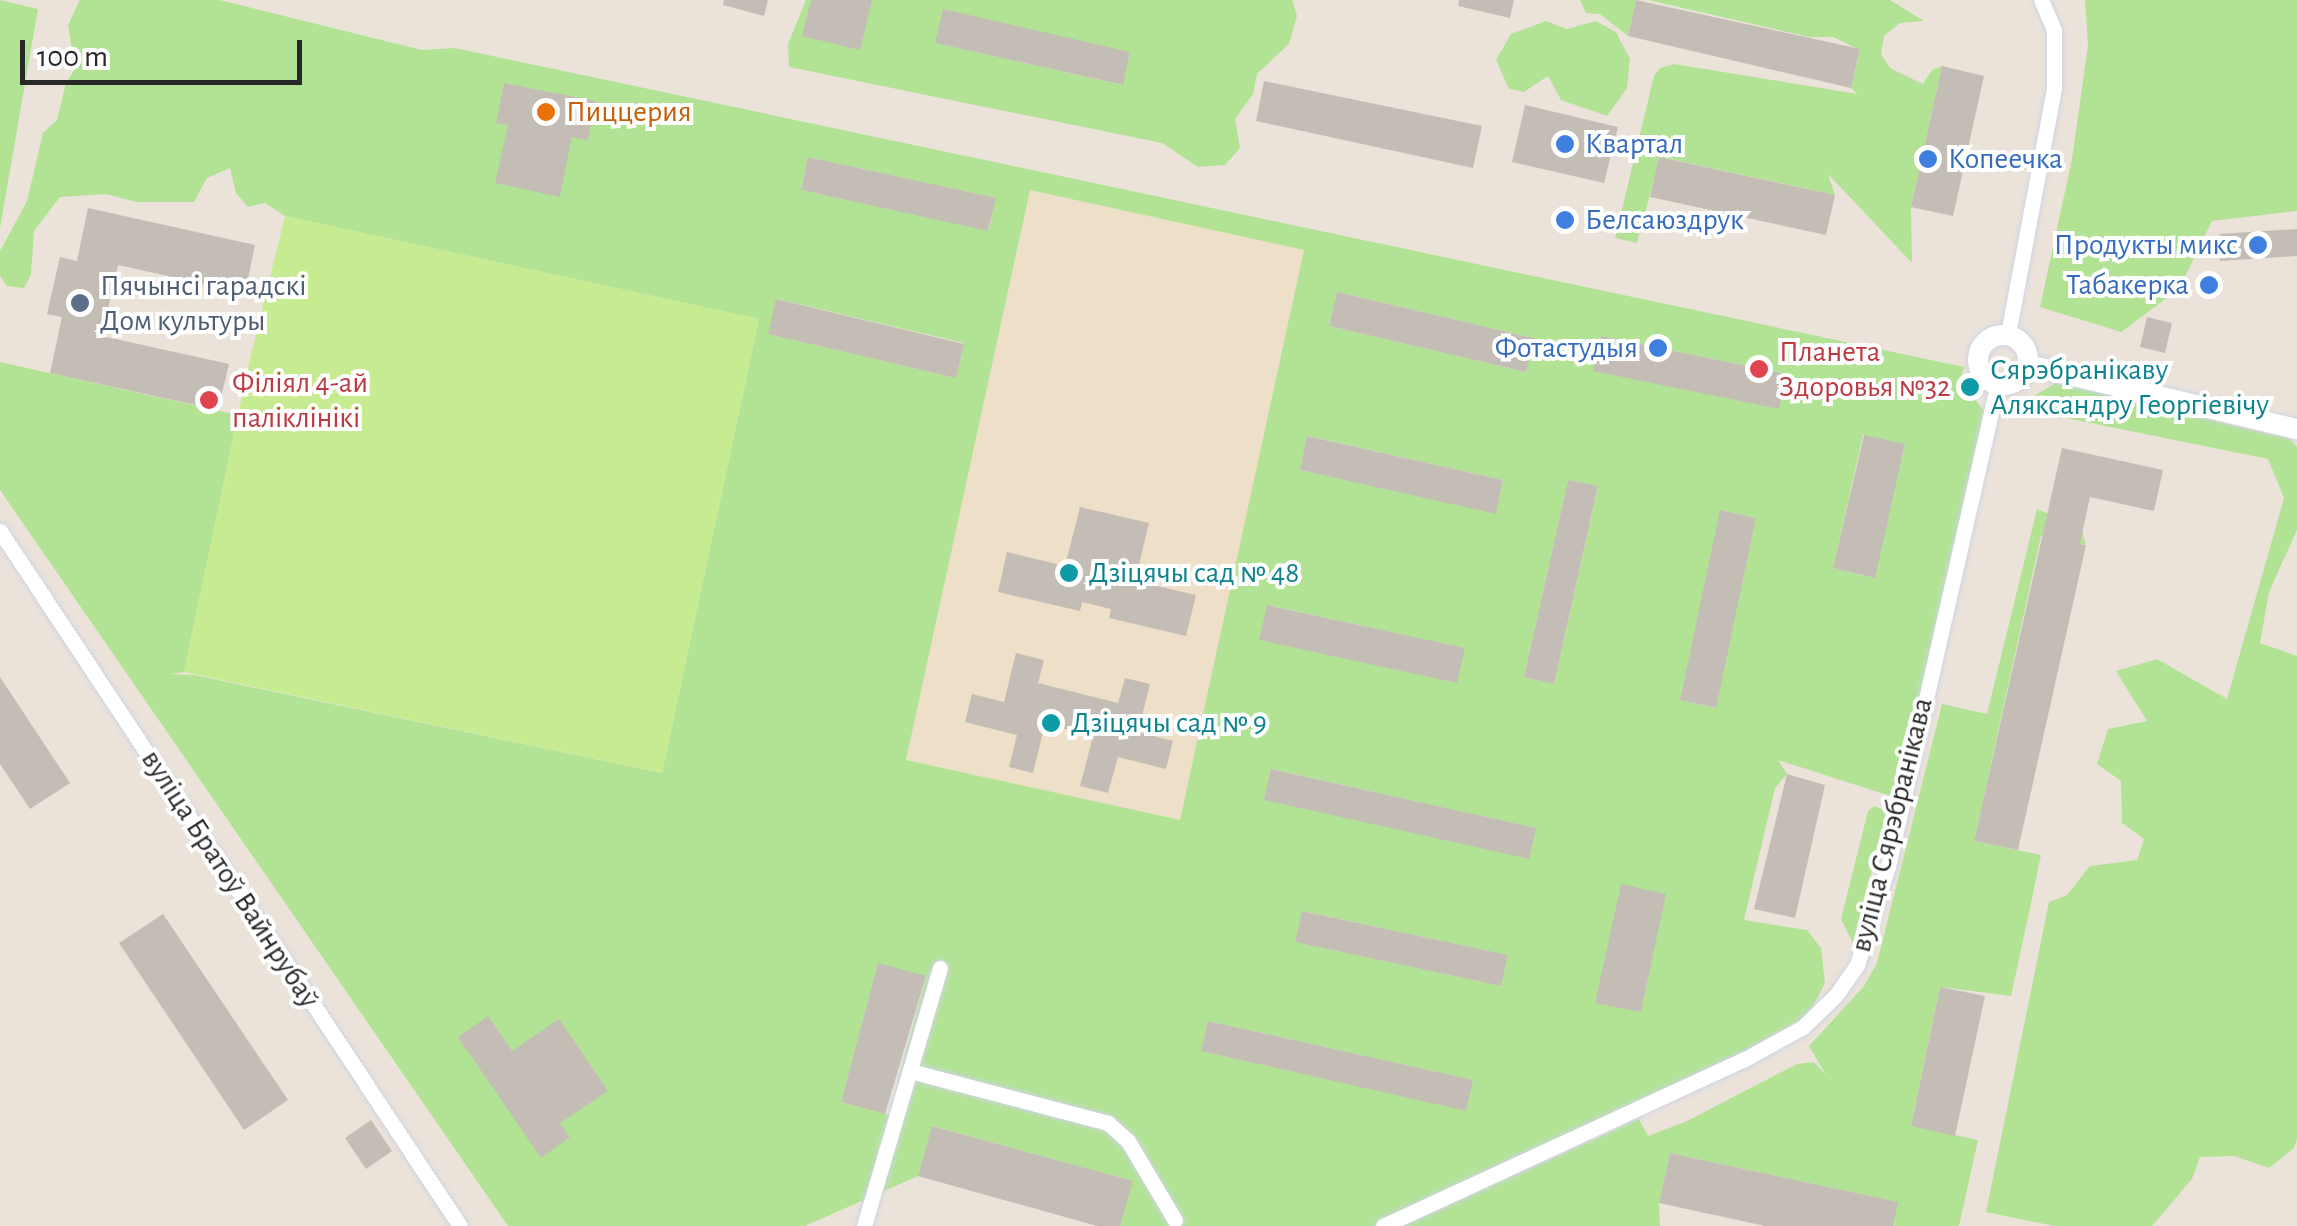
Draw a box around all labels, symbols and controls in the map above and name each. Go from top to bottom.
scale bar [25,20,308,82]
text: 100 m [37,42,108,72]
place label: Пиццерия [566,94,692,130]
marker: Пиццерия [535,101,557,123]
place label: Квартал [1585,126,1683,162]
marker: Квартал [1554,133,1576,155]
place label: Копеечка [1948,141,2063,177]
marker: Копеечка [1917,148,1939,170]
place label: Белсаюздрук [1585,202,1744,238]
marker: Белсаюздрук [1554,209,1576,231]
place label: Продукты микс [2054,227,2238,263]
marker: Продукты микс [2247,234,2269,256]
place label: Табакерка [2066,267,2189,303]
place label: Пячынсі гарадскі Дом культуры [100,268,306,338]
marker: Табакерка [2198,274,2220,296]
marker: Пячынсі гарадскі Дом культуры [69,292,91,314]
place label: Фотастудыя [1495,330,1638,366]
place label: Планета Здоровья №32 [1779,334,1951,404]
marker: Фотастудыя [1647,337,1669,359]
place label: Сярэбранікаву Аляксандру Георгіевічу [1990,352,2269,422]
marker: Планета Здоровья №32 [1748,358,1770,380]
place label: Філіял 4-ай паліклінікі [232,365,368,436]
marker: Сярэбранікаву Аляксандру Георгіевічу [1959,376,1981,398]
marker: Філіял 4-ай паліклінікі [196,387,222,413]
place label: Дзіцячы сад № 48 [1089,555,1299,591]
marker: Дзіцячы сад № 48 [1058,562,1080,584]
street label: вуліца Сярэбранікава [1843,694,1941,956]
place label: Дзіцячы сад № 9 [1071,705,1267,741]
marker: Дзіцячы сад № 9 [1040,712,1062,734]
street label: вуліца Братоў Вайнрубаў [133,743,327,1015]

